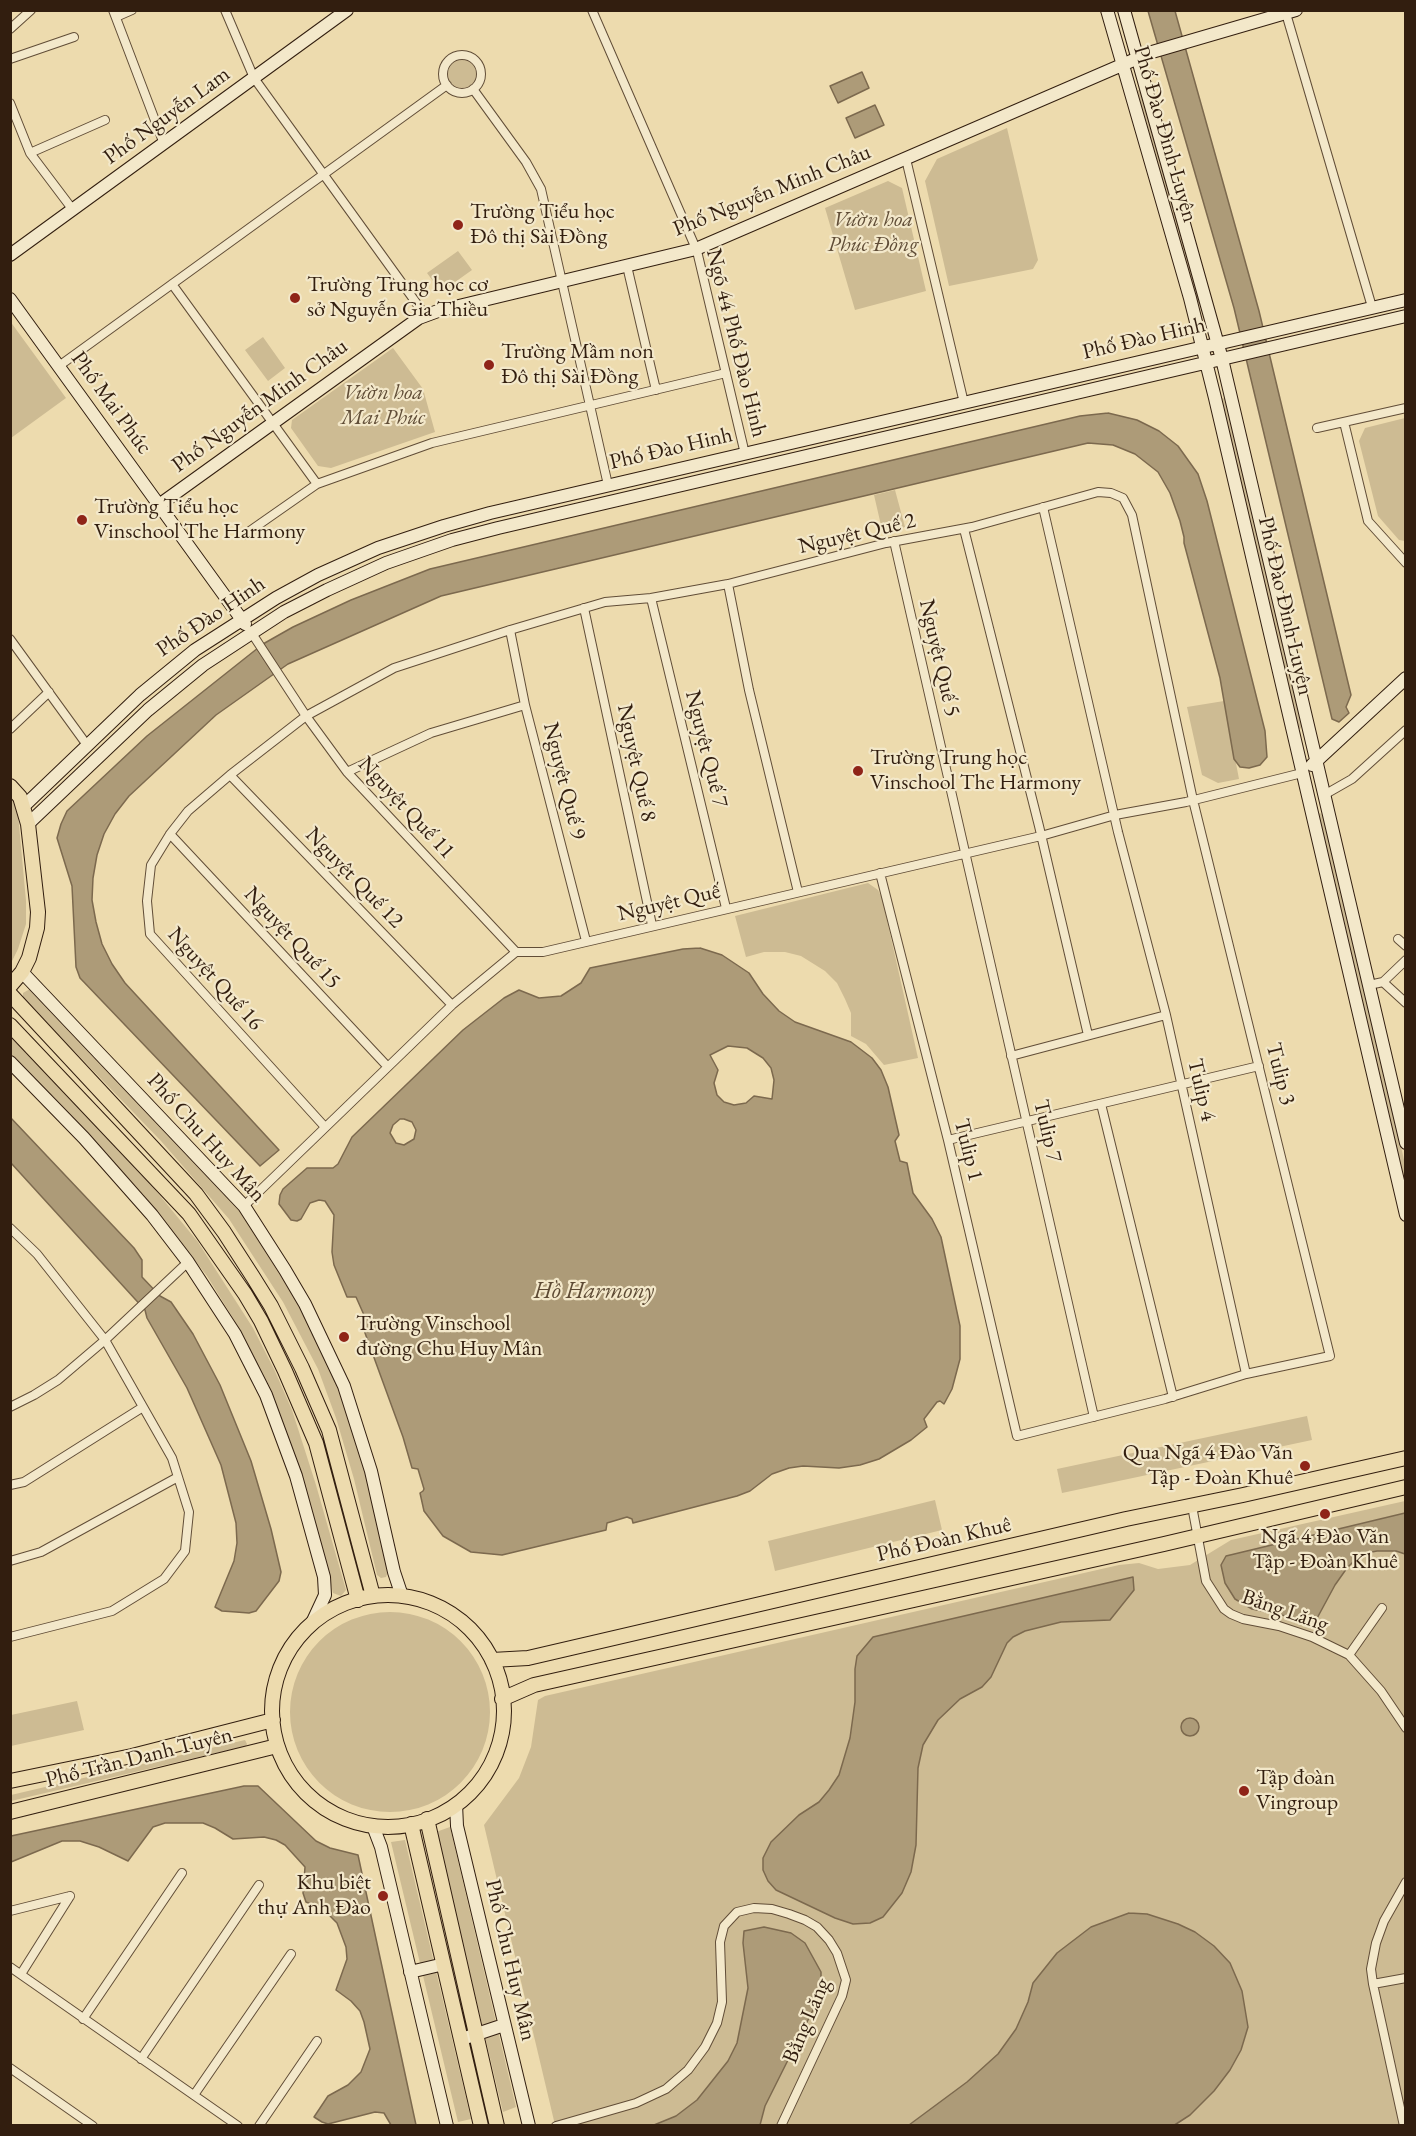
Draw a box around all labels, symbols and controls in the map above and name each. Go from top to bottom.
street label: Phố Đào Đình Luyện [1127,43,1203,225]
street label: Phố Nguyễn Lam [99,61,235,171]
street label: Phố Nguyễn Minh Châu [669,139,875,243]
place label: Trường Tiểu học Đô thị Sài Đồng [470,199,615,250]
park label: Vườn hoa Phúc Đồng [828,207,918,258]
marker: Trường Tiểu học Đô thị Sài Đồng [451,218,465,232]
street label: Ngõ 44 Phố Đào Hinh [700,246,772,440]
place label: Trường Trung học cơ sở Nguyễn Gia Thiều [307,272,488,324]
marker: Trường Trung học cơ sở Nguyễn Gia Thiều [288,291,302,305]
street label: Phố Đào Hinh [1080,312,1208,366]
street label: Phố Nguyễn Minh Châu [167,333,353,479]
place label: Trường Mầm non Đô thị Sài Đồng [501,339,654,390]
street label: Phố Mai Phúc [65,346,157,460]
marker: Trường Mầm non Đô thị Sài Đồng [482,358,496,372]
park label: Vườn hoa Mai Phúc [341,380,425,432]
street label: Phố Đào Hinh [607,422,735,476]
place label: Trường Tiểu học Vinschool The Harmony [94,494,305,546]
street label: Nguyệt Quế 2 [796,508,918,560]
marker: Trường Tiểu học Vinschool The Harmony [75,513,89,527]
street label: Phố Đào Đình Luyện [1252,514,1318,698]
street label: Phố Đào Hinh [152,571,270,663]
street label: Nguyệt Quế 5 [913,597,965,719]
street label: Nguyệt Quế 7 [679,688,733,810]
street label: Nguyệt Quế 8 [611,702,661,824]
street label: Nguyệt Quế 9 [537,720,591,842]
place label: Trường Trung học Vinschool The Harmony [870,745,1081,796]
street label: Nguyệt Quế 11 [352,751,460,865]
marker: Trường Trung học Vinschool The Harmony [851,764,865,778]
street label: Nguyệt Quế 12 [299,822,409,934]
street label: Nguyệt Quế [615,878,723,928]
street label: Nguyệt Quế 15 [238,881,346,995]
street label: Nguyệt Quế 16 [162,922,268,1036]
street label: Tulip 3 [1260,1040,1300,1108]
street label: Tulip 4 [1181,1056,1221,1124]
street label: Phố Chu Huy Mân [141,1068,271,1208]
street label: Tulip 7 [1027,1097,1067,1165]
street label: Tulip 1 [948,1116,988,1184]
water label: Hồ Harmony [534,1277,654,1305]
place label: Trường Vinschool đường Chu Huy Mân [356,1311,542,1362]
marker: Trường Vinschool đường Chu Huy Mân [337,1330,351,1344]
place label: Qua Ngã 4 Đào Văn Tập - Đoàn Khuê [1123,1440,1293,1492]
marker: Qua Ngã 4 Đào Văn Tập - Đoàn Khuê [1298,1459,1312,1473]
marker: Ngã 4 Đào Văn Tập - Đoàn Khuê [1318,1507,1332,1521]
street label: Phố Đoàn Khuê [874,1512,1014,1568]
place label: Ngã 4 Đào Văn Tập - Đoàn Khuê [1252,1524,1398,1576]
street label: Bằng Lăng [1238,1584,1332,1638]
street label: Phố Trần Danh Tuyên [43,1722,235,1794]
place label: Tập đoàn Vingroup [1256,1765,1338,1816]
marker: Tập đoàn Vingroup [1237,1784,1251,1798]
place label: Khu biệt thự Anh Đào [257,1870,371,1922]
street label: Phố Chu Huy Mân [479,1877,541,2043]
marker: Khu biệt thự Anh Đào [376,1889,390,1903]
street label: Bằng Lăng [777,1974,837,2068]

